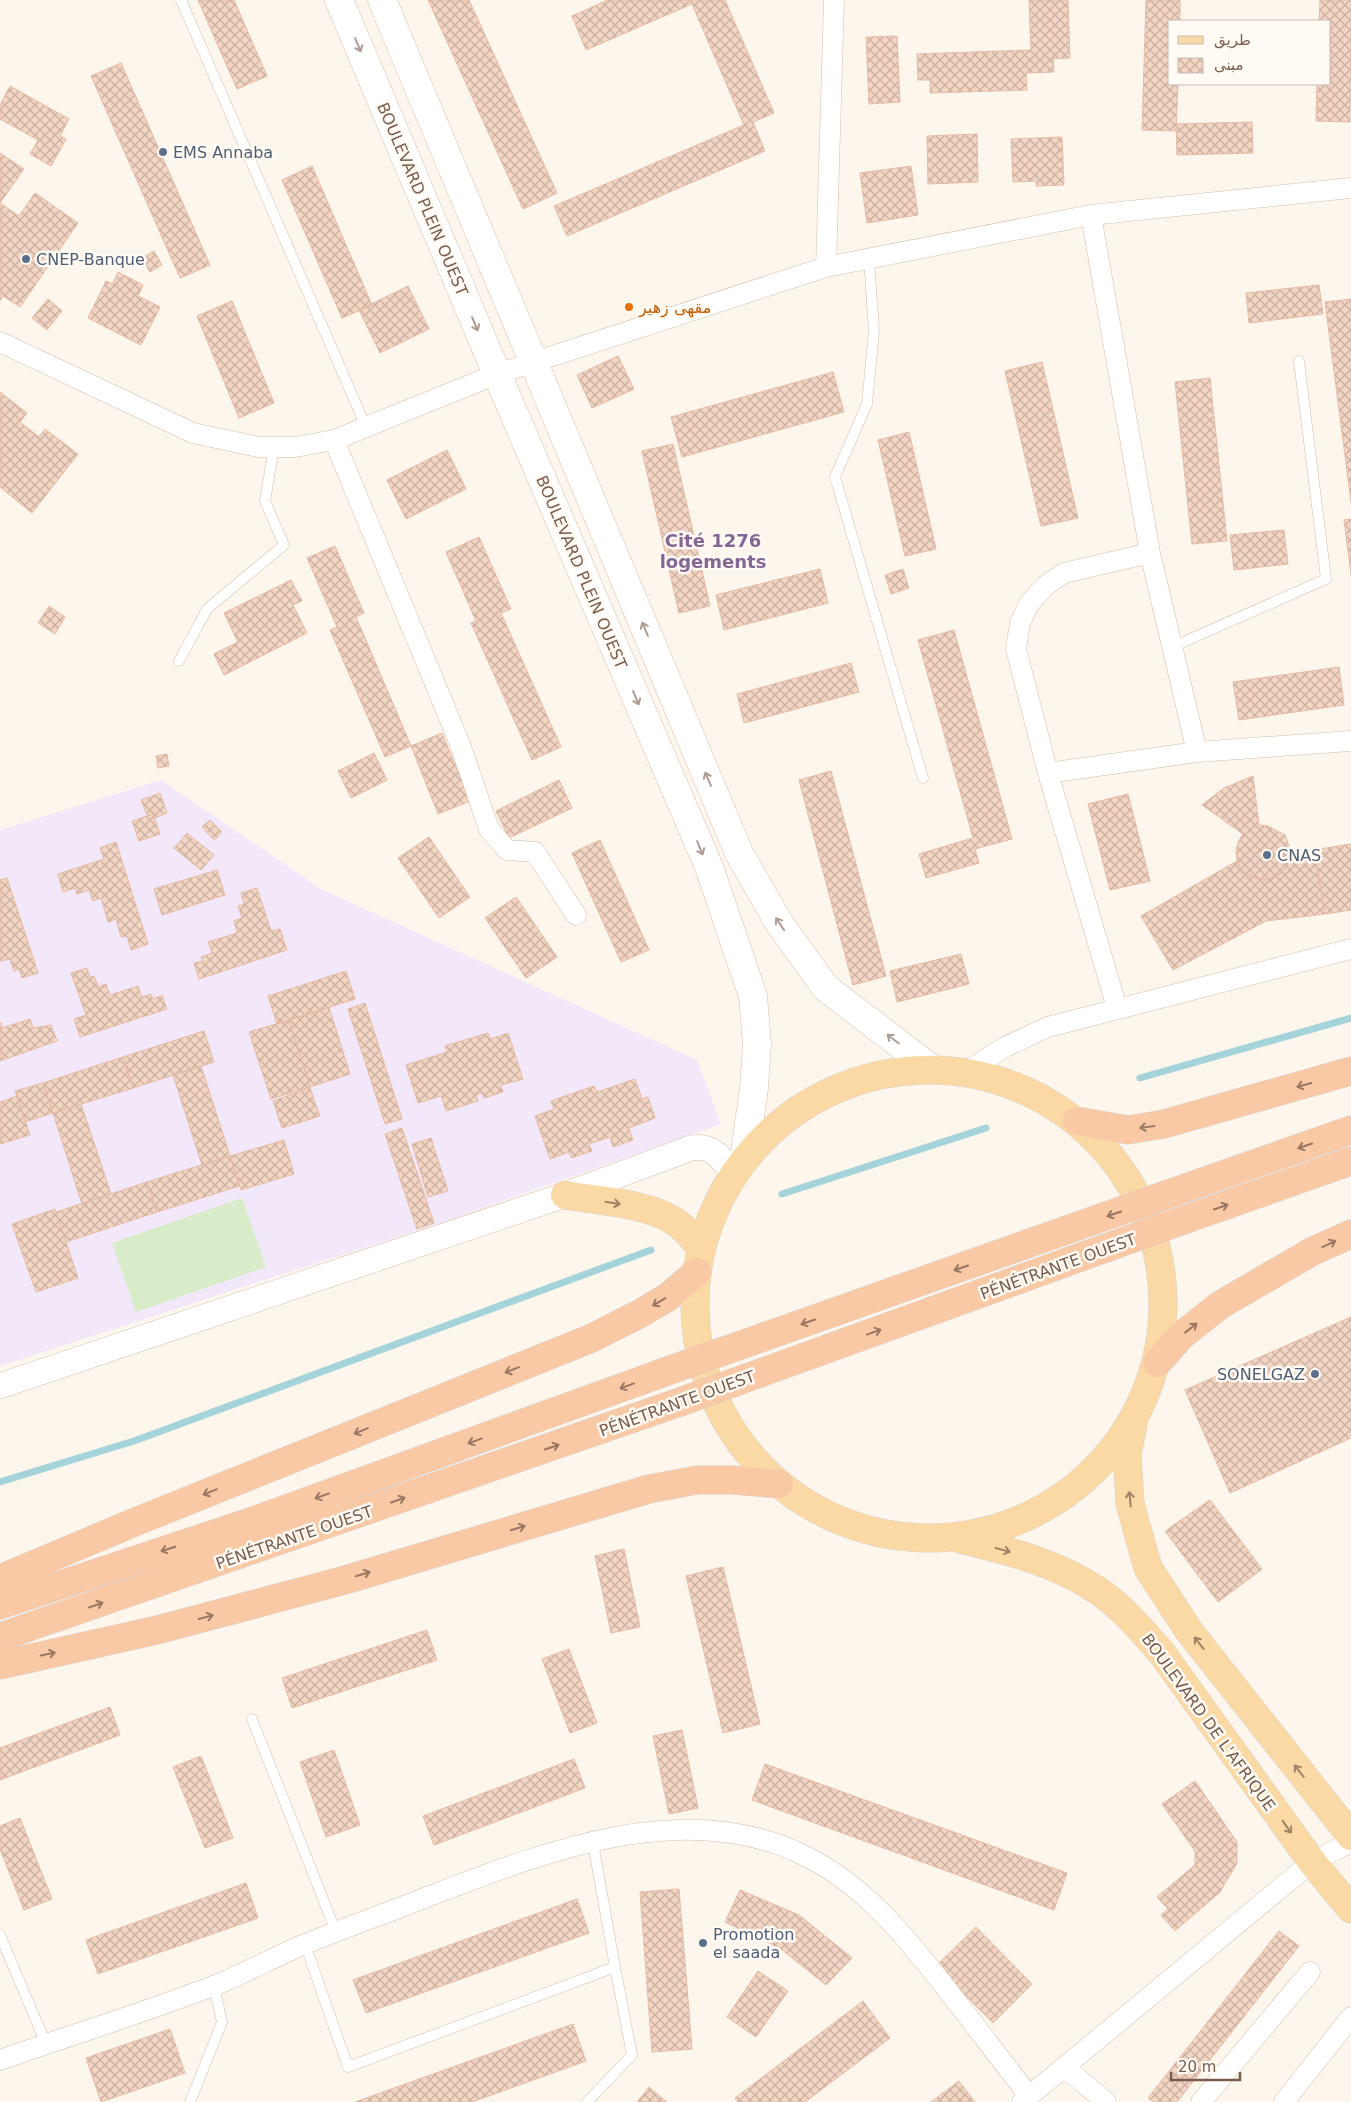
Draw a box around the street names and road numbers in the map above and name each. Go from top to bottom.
street label: BOULEVARD PLEIN OUEST [373,100,472,299]
street label: BOULEVARD PLEIN OUEST [532,473,631,672]
street label: PÉNÉTRANTE OUEST [978,1229,1139,1303]
street label: PÉNÉTRANTE OUEST [597,1366,758,1440]
street label: PÉNÉTRANTE OUEST [213,1502,375,1573]
street label: BOULEVARD DE L'AFRIQUE [1138,1630,1279,1815]

